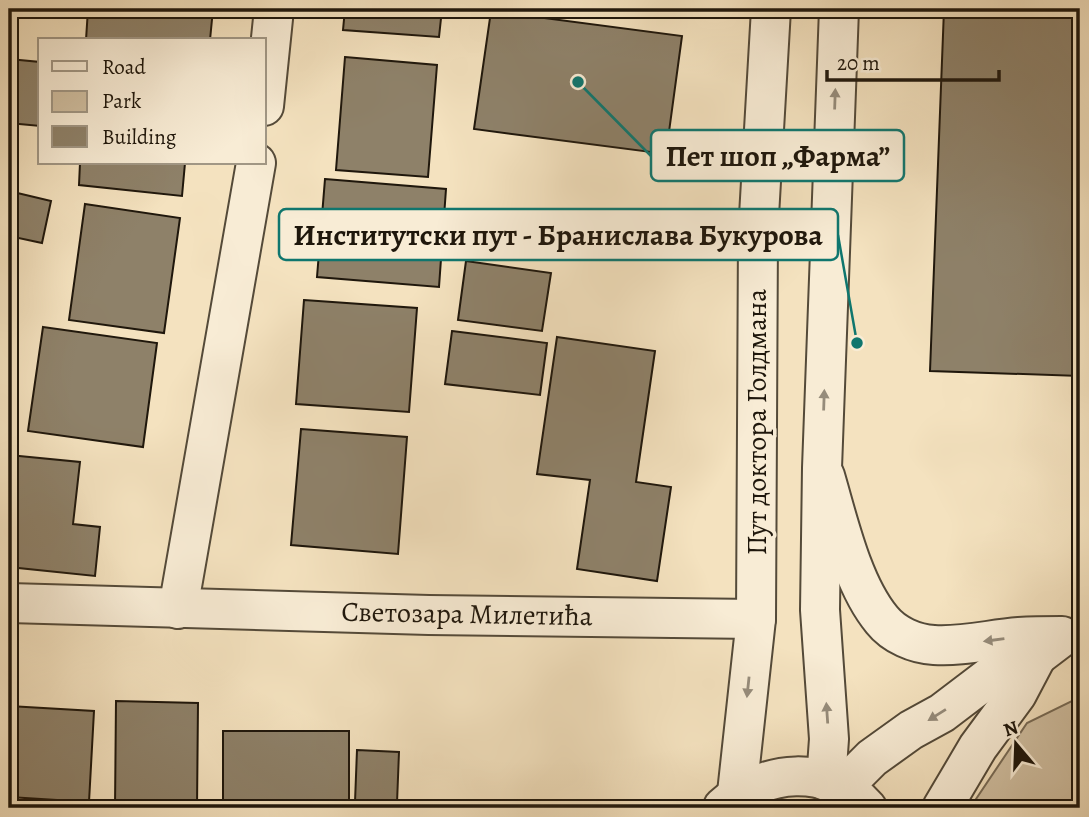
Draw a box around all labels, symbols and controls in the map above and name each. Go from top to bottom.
legend [38,38,266,164]
scale bar [827,38,998,82]
text: 20 m [837,49,880,77]
text: Road [102,53,146,81]
text: Park [102,87,142,115]
one-way arrow [830,88,841,110]
text: Building [102,123,177,151]
callout: Пет шоп „Фарма” [651,130,904,181]
text: Пет шоп „Фарма” [666,136,890,176]
callout: Институтски пут - Бранислава Букурова [279,209,838,260]
text: Институтски пут - Бранислава Букурова [293,215,823,255]
street label: Пут доктора Голдмана [738,289,776,555]
one-way arrow [819,389,830,411]
street label: Светозара Милетића [341,593,593,635]
one-way arrow [983,635,1005,646]
one-way arrow [743,676,754,698]
one-way arrow [821,702,832,724]
north arrow [981,708,1050,778]
one-way arrow [927,709,947,722]
text: N [1000,714,1022,743]

